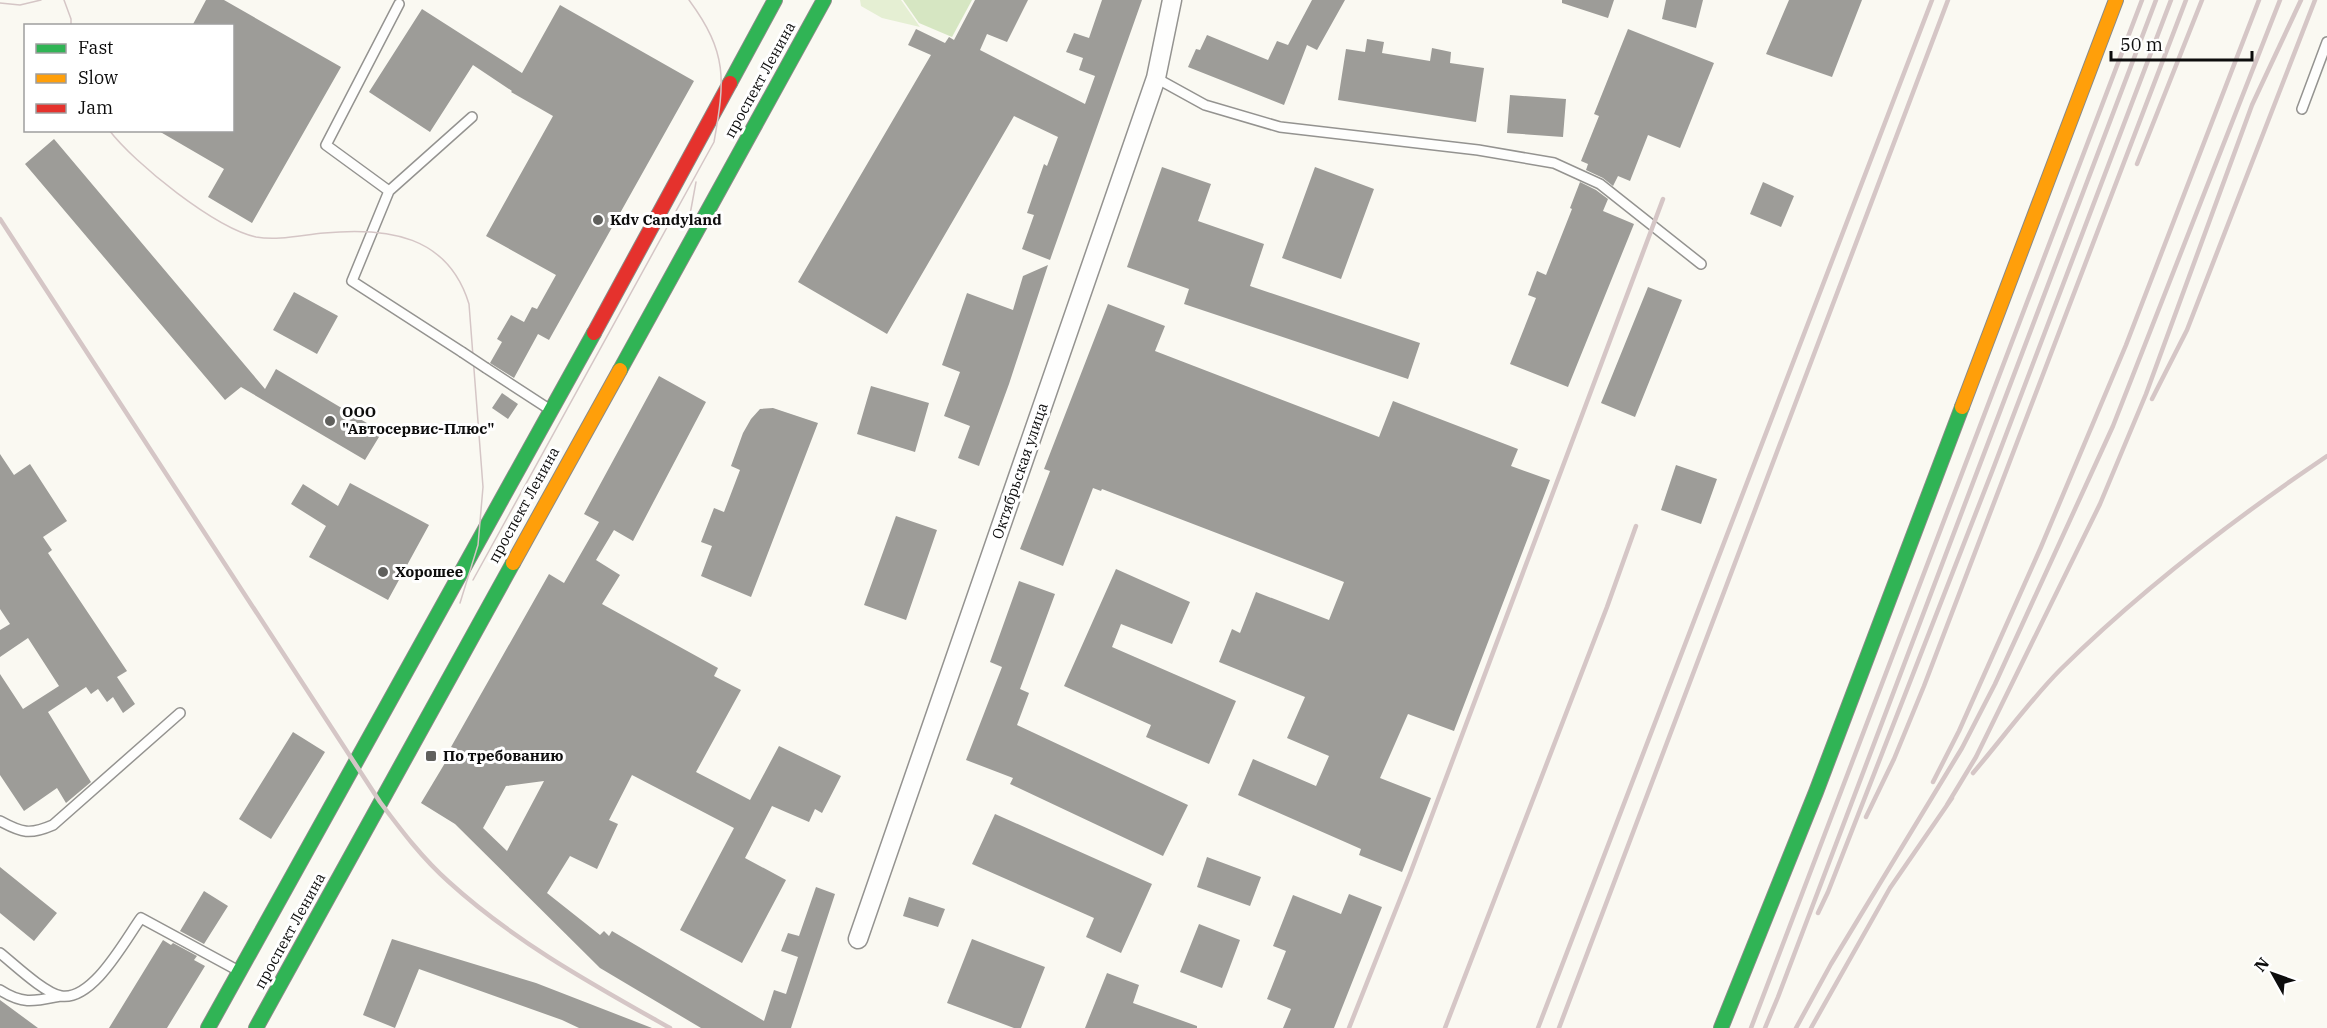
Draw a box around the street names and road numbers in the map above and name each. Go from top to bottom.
street label: проспект Ленина [720,18,799,141]
street label: Октябрьская улица [987,400,1052,542]
street label: проспект Ленина [484,443,563,566]
street label: проспект Ленина [250,869,329,992]

